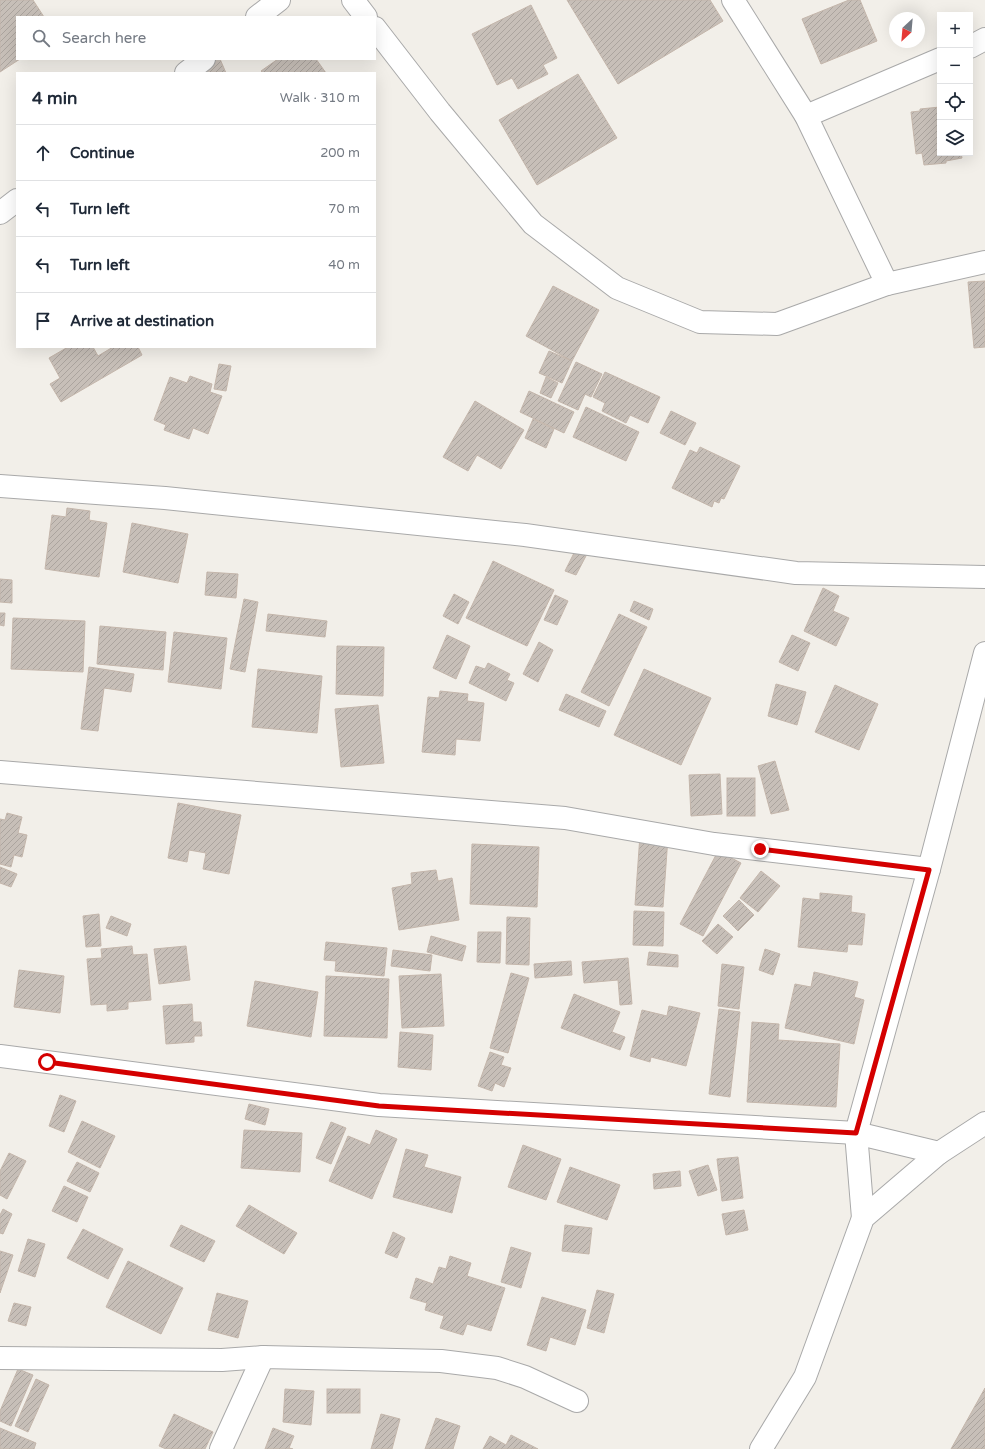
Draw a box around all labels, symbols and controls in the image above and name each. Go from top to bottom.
north arrow [889,12,925,48]
map controls [937,12,973,156]
button: + [937,12,973,48]
search box [16,16,376,60]
icon: search [30,27,52,49]
text: Search here [62,29,146,47]
button: − [937,48,973,84]
button: locate [937,84,973,120]
text: 4 min [32,88,77,109]
text: Walk · 310 m [280,90,360,106]
button: layers [937,120,973,156]
icon: ahead [32,142,54,164]
text: Continue [70,144,134,162]
text: 200 m [320,145,360,161]
icon: left [32,198,54,220]
text: Turn left [70,200,130,218]
text: 70 m [328,201,360,217]
icon: left [32,254,54,276]
text: Turn left [70,256,130,274]
text: 40 m [328,257,360,273]
icon: arrive [32,310,54,332]
text: Arrive at destination [70,312,214,330]
route end [751,840,769,858]
route start [38,1053,56,1071]

